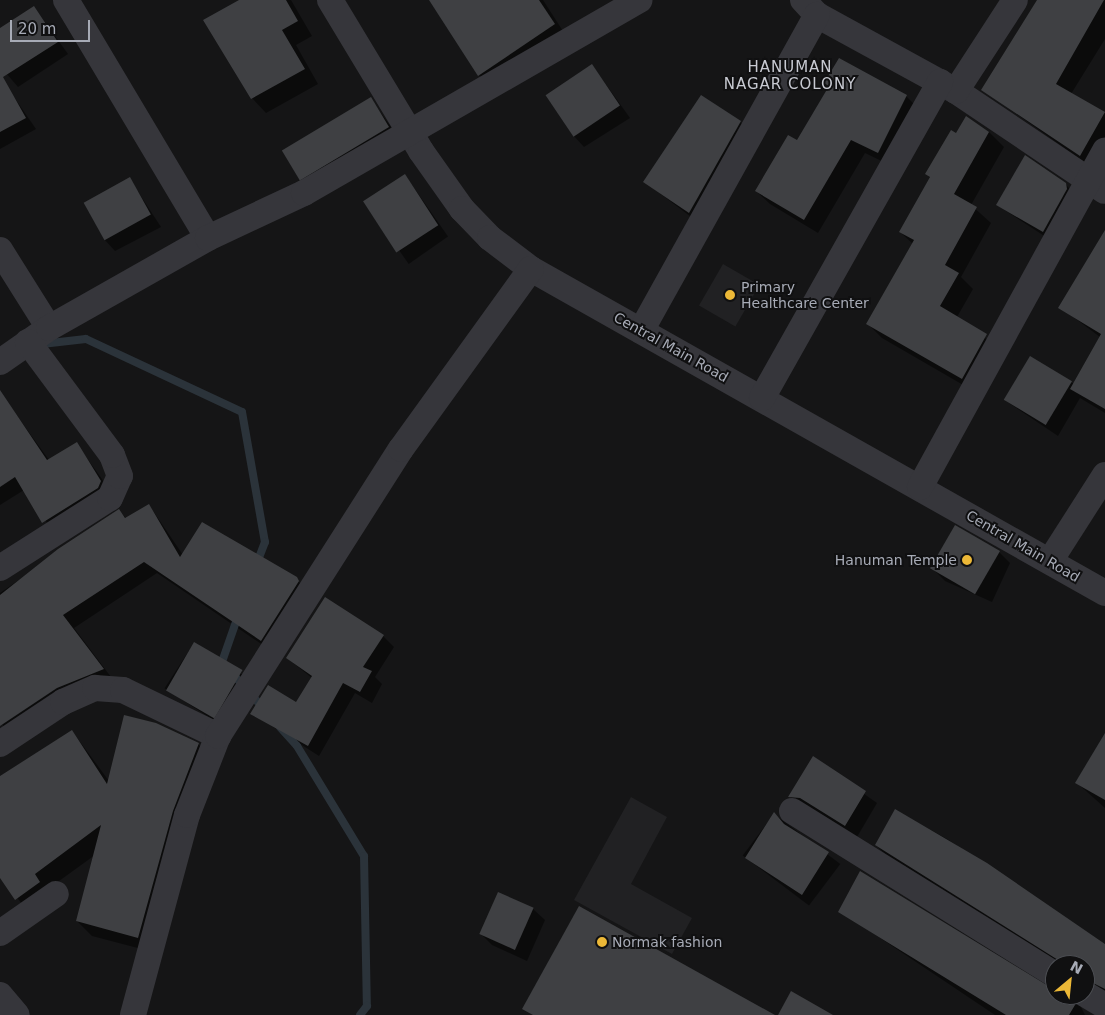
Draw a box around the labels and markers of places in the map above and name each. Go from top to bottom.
place label: Primary Healthcare Center [741,279,869,312]
marker: Primary Healthcare Center [723,288,737,302]
place label: Hanuman Temple [835,552,957,568]
marker: Hanuman Temple [961,554,973,566]
place label: Normak fashion [612,934,722,950]
marker: Normak fashion [596,936,608,948]

